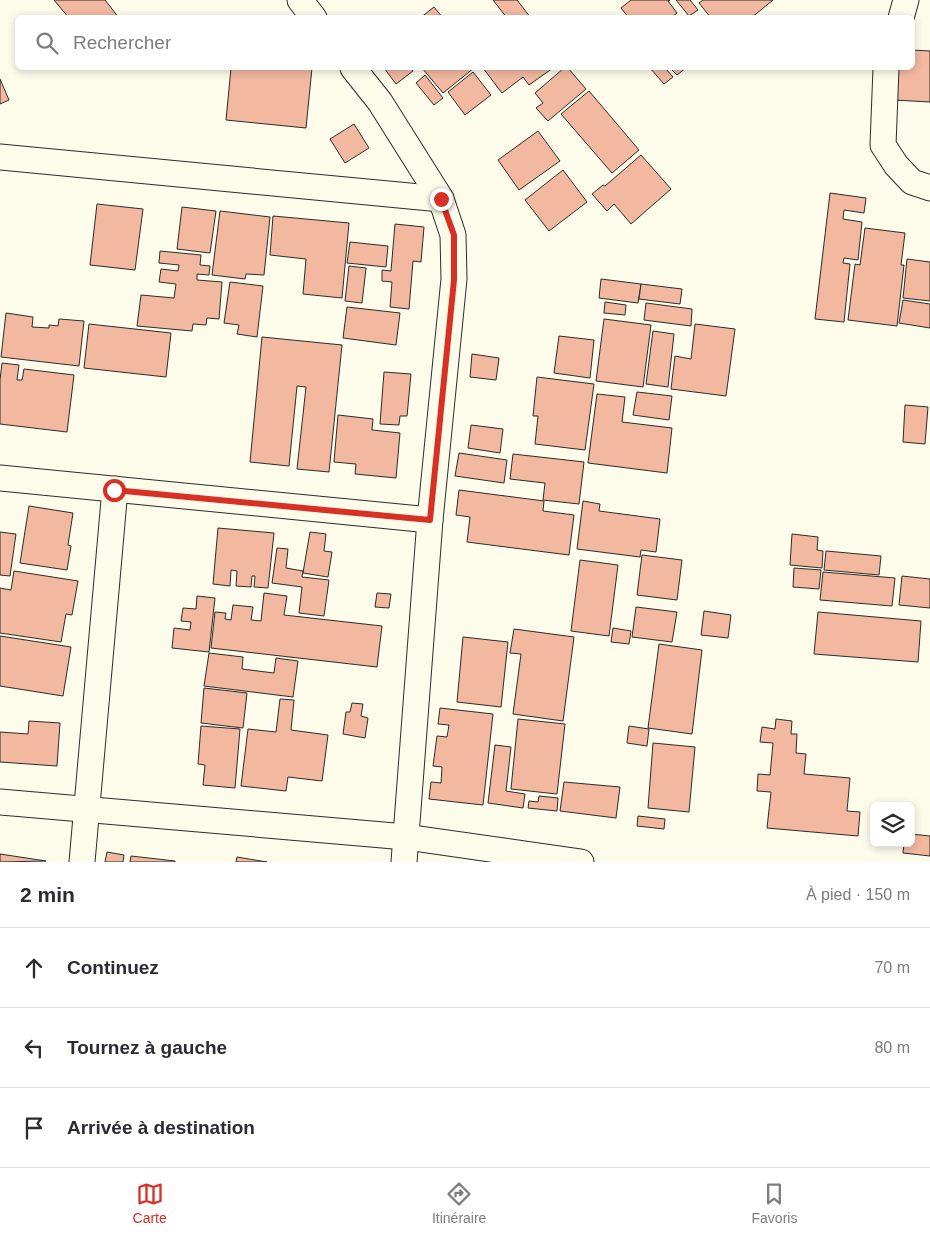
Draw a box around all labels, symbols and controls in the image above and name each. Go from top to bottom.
search box [15,15,915,70]
icon: search [33,29,61,57]
text: Rechercher [73,32,171,53]
route end [430,188,453,211]
route start [103,479,126,502]
map controls [870,802,915,847]
button: layers [870,802,915,847]
text: 2 min [20,883,75,906]
text: À pied · 150 m [806,886,910,903]
icon: ahead [20,954,48,982]
text: Continuez [67,957,159,978]
text: 70 m [874,959,910,976]
icon: left [20,1034,48,1062]
text: Tournez à gauche [67,1037,227,1058]
text: 80 m [874,1039,910,1056]
icon: arrive [20,1114,48,1142]
text: Arrivée à destination [67,1117,255,1138]
tab: Carte [133,1180,167,1226]
tab: Itinéraire [432,1180,486,1226]
tab: Favoris [752,1180,797,1226]

